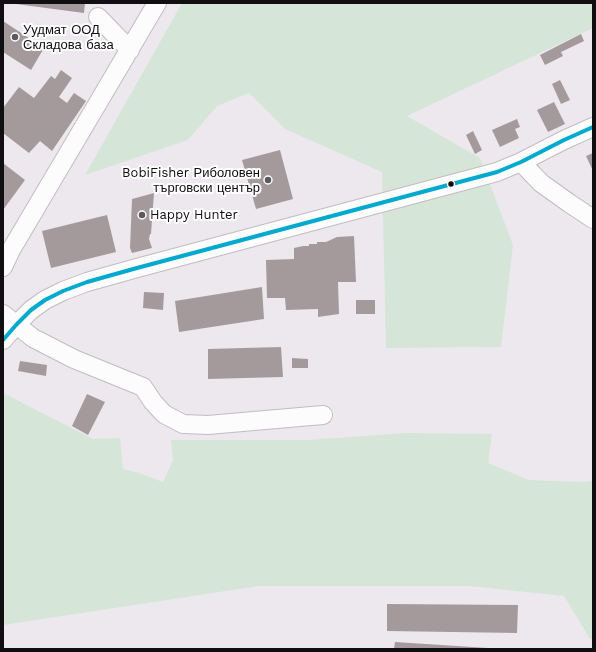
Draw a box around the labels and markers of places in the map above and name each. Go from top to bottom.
place label: Уудмат ООД Складова база [23,22,114,53]
marker: Уудмат ООД Складова база [10,32,20,42]
place label: BobiFisher Риболовен търговски център [122,165,260,196]
marker: BobiFisher Риболовен търговски център [263,175,273,185]
unlabelled marker [446,179,456,189]
place label: Happy Hunter [150,207,238,223]
marker: Happy Hunter [137,210,147,220]

